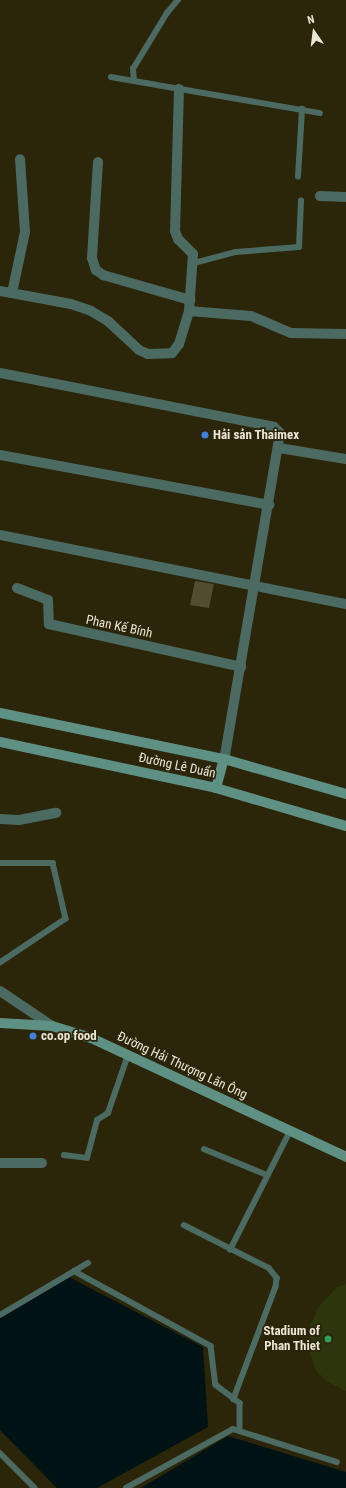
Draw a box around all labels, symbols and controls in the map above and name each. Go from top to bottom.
north arrow [294,12,334,52]
text: N [306,13,316,27]
place label: Hải sản Thaimex [213,427,299,443]
marker: Hải sản Thaimex [200,430,210,440]
street label: Phan Kế Bính [84,612,154,642]
street label: Đường Lê Duẩn [137,750,217,782]
place label: co.op food [41,1028,97,1044]
street label: Đường Hải Thượng Lãn Ông [114,1029,250,1103]
marker: co.op food [28,1031,38,1041]
place label: Stadium of Phan Thiet [263,1324,320,1355]
marker: Stadium of Phan Thiet [323,1334,333,1344]

